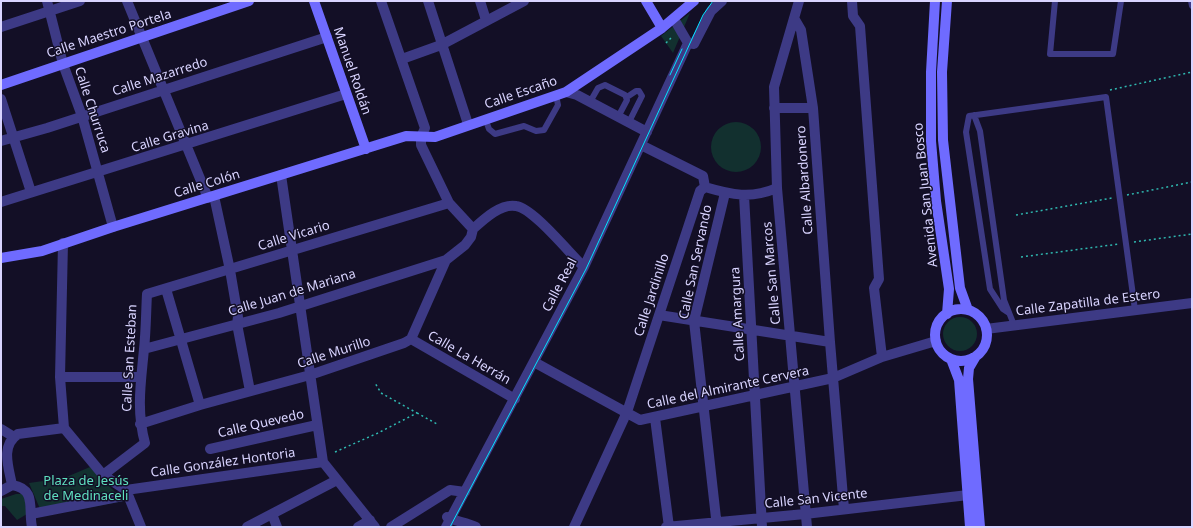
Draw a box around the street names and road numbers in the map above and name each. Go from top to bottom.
street label: Calle Maestro Portela [45,6,173,62]
street label: Manuel Roldán [330,25,374,117]
street label: Calle Mazarredo [110,54,210,100]
street label: Calle Churruca [71,65,113,155]
street label: Calle Escaño [483,73,559,113]
street label: Calle Gravina [129,118,211,156]
street label: Avenida San Juan Bosco [911,122,941,268]
street label: Calle Albardonero [793,125,817,235]
street label: Calle Colón [172,167,242,201]
street label: Calle San Servando [676,203,716,321]
street label: Calle Vicario [256,218,332,254]
street label: Calle San Marcos [760,221,784,325]
street label: Calle Jardinillo [631,252,673,338]
street label: Calle Real [539,255,581,315]
street label: Calle Juan de Mariana [226,266,358,320]
street label: Calle Amargura [728,266,748,362]
street label: Calle Zapatilla de Estero [1015,286,1161,320]
street label: Calle San Esteban [119,304,141,412]
street label: Calle La Herrán [425,328,513,388]
street label: Calle Murillo [295,334,373,372]
street label: Calle del Almirante Cervera [646,363,810,413]
street label: Calle Quevedo [216,407,306,441]
street label: Calle González Hontoria [150,445,296,481]
street label: Calle San Vicente [764,486,868,512]

